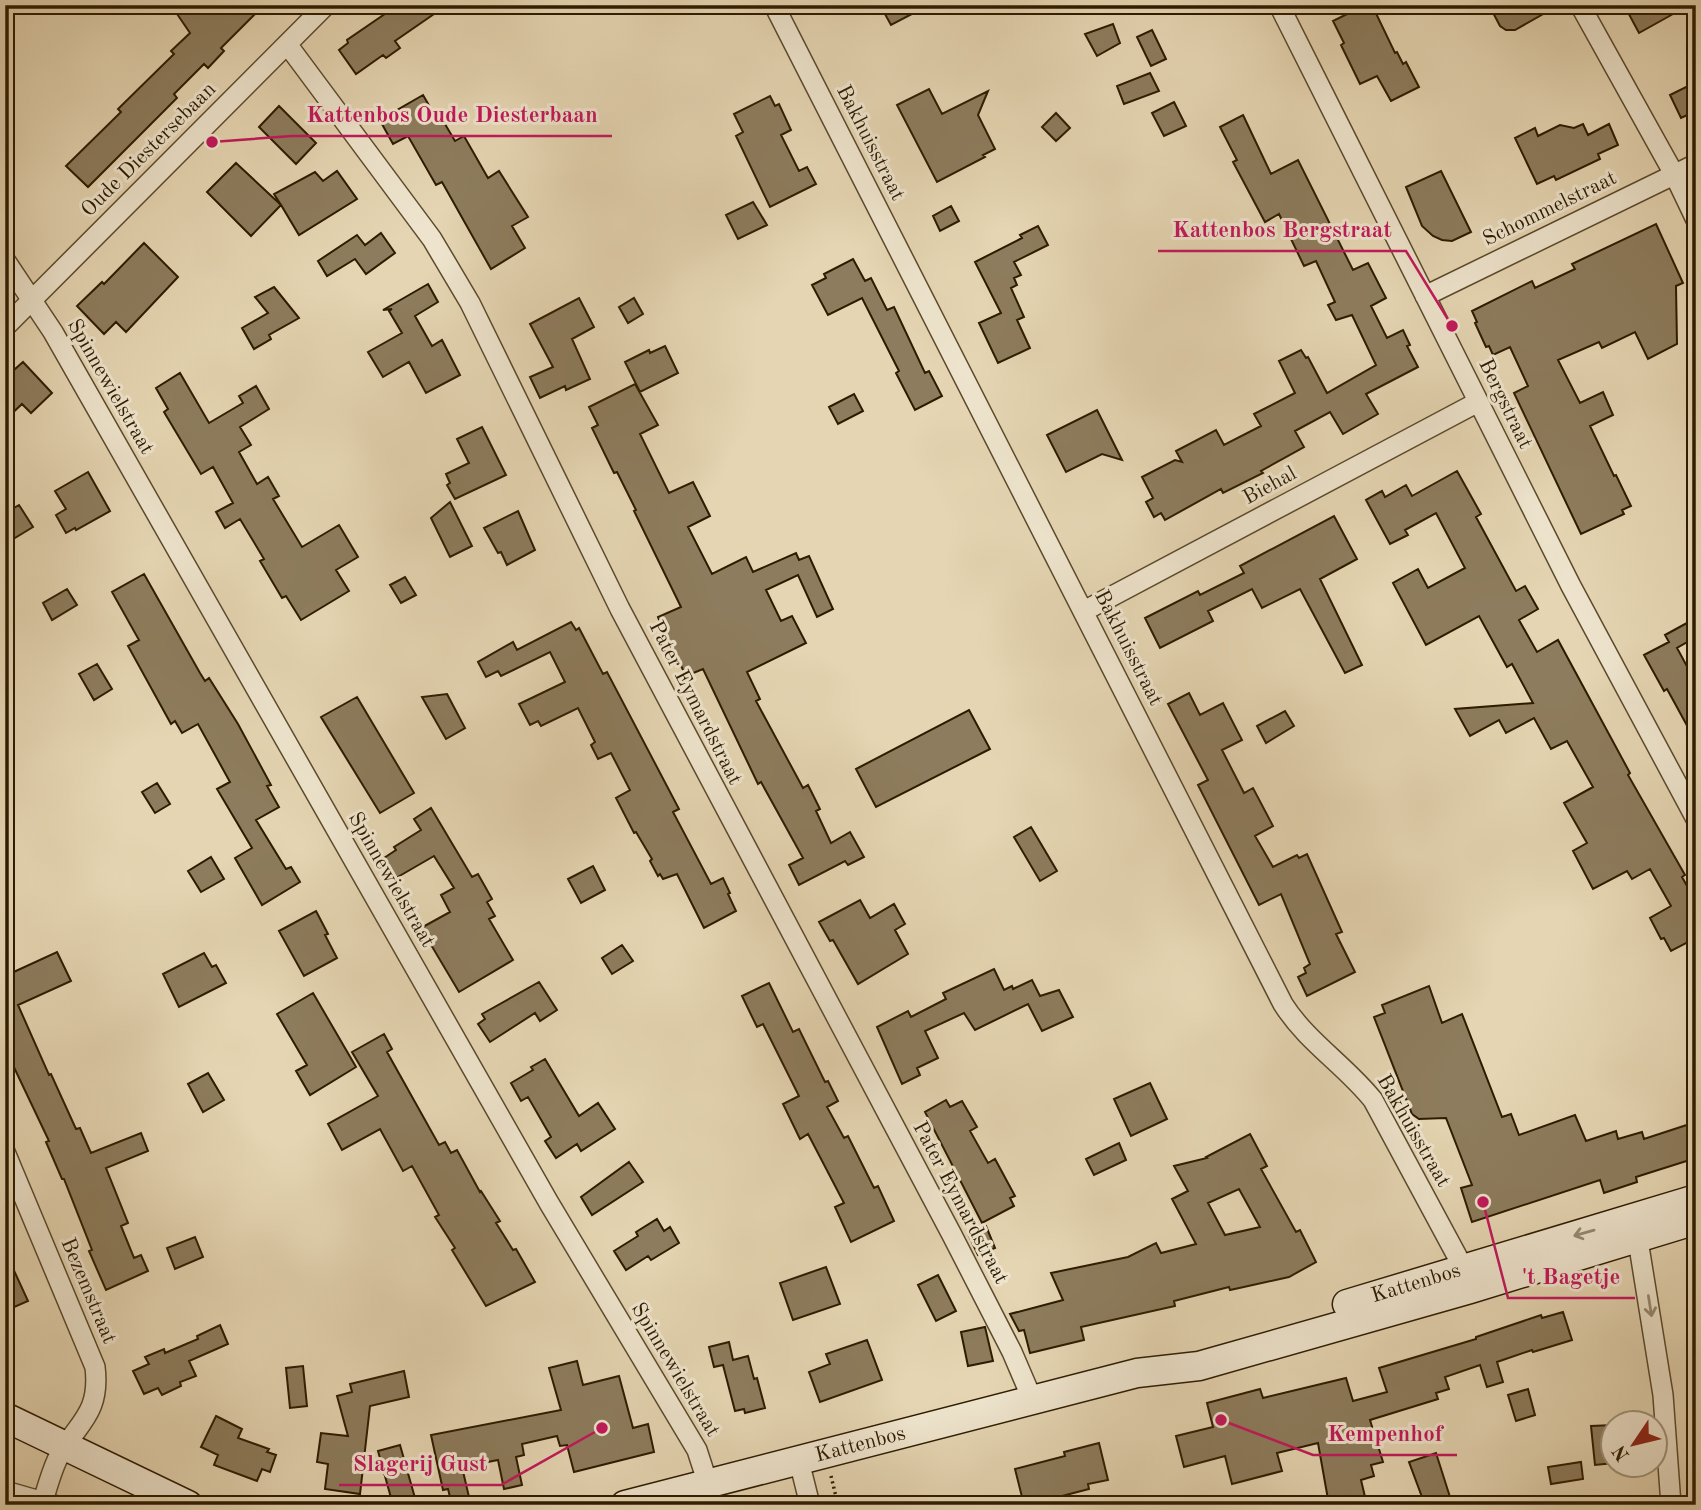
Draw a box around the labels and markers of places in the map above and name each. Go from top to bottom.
callout: Kattenbos Oude Diesterbaan [292,92,612,136]
callout: Kattenbos Bergstraat [1158,207,1406,251]
callout: 't Bagetje [1508,1254,1635,1298]
callout: Kempenhof [1313,1411,1457,1455]
callout: Slagerij Gust [339,1441,501,1485]

